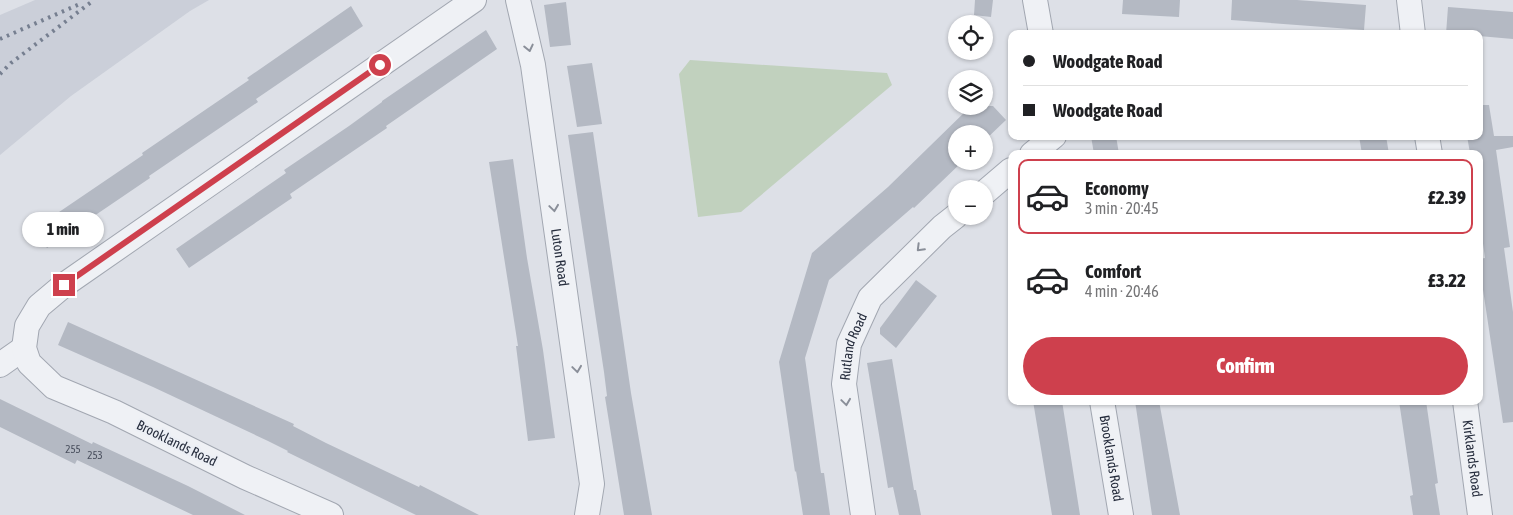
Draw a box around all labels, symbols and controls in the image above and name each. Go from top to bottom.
map controls [948,15,993,225]
button: locate [948,15,993,60]
one-way arrow [523,43,534,52]
text: Woodgate Road [1053,50,1162,72]
route start [369,54,391,76]
button: layers [948,70,993,115]
text: Woodgate Road [1053,99,1162,121]
button: + [948,125,993,170]
icon: car [1025,174,1070,219]
text: Economy [1085,177,1149,199]
button: − [948,180,993,225]
text: £2.39 [1428,186,1466,208]
text: 3 min · 20:45 [1085,199,1159,217]
one-way arrow [548,204,559,212]
callout: 1 min [23,212,105,248]
text: 1 min [47,220,79,238]
street label: Luton Road [548,227,572,287]
one-way arrow [917,243,926,252]
icon: car [1025,257,1070,302]
text: Comfort [1085,260,1141,282]
text: £3.22 [1428,269,1466,291]
route end [53,274,75,296]
text: 4 min · 20:46 [1085,282,1159,300]
street label: Rutland Road [837,310,870,381]
button: Confirm [1023,337,1468,395]
one-way arrow [571,365,581,373]
one-way arrow [841,398,851,407]
street label: Brooklands Road [1096,414,1127,503]
street label: Brooklands Road [134,417,220,469]
street label: Kirklands Road [1460,419,1486,498]
house number: 255 [65,443,81,455]
house number: 253 [87,449,103,461]

